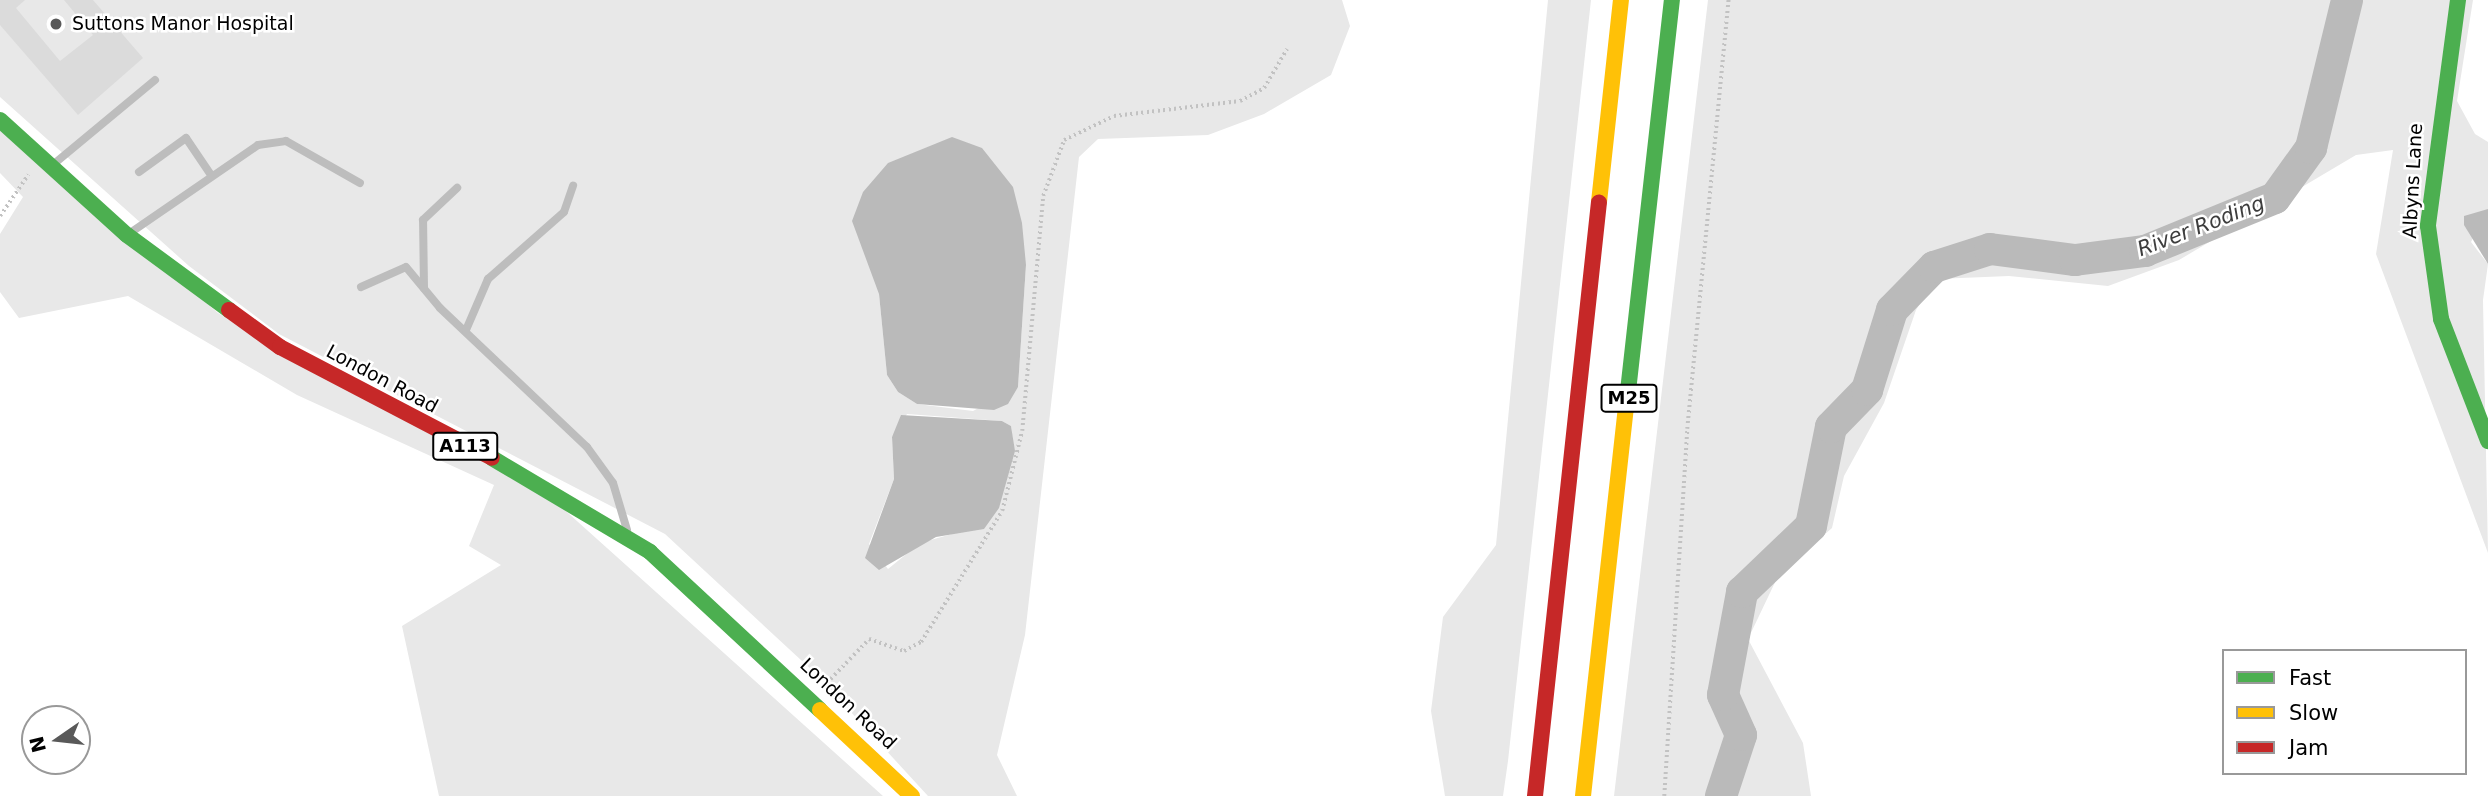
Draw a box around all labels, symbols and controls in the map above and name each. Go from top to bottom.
place label: Suttons Manor Hospital [72,13,294,35]
marker: Suttons Manor Hospital [46,14,66,34]
street label: Albyns Lane [2399,123,2427,239]
water label: River Roding [2134,190,2268,262]
street label: London Road [322,340,442,418]
road number: M25 [1599,384,1659,412]
road number: A113 [432,432,498,461]
legend [2222,649,2467,775]
street label: London Road [795,654,901,754]
text: Fast [2289,666,2331,690]
text: Slow [2289,701,2338,725]
north arrow [21,705,91,775]
text: N [25,734,50,755]
text: Jam [2289,736,2329,760]

